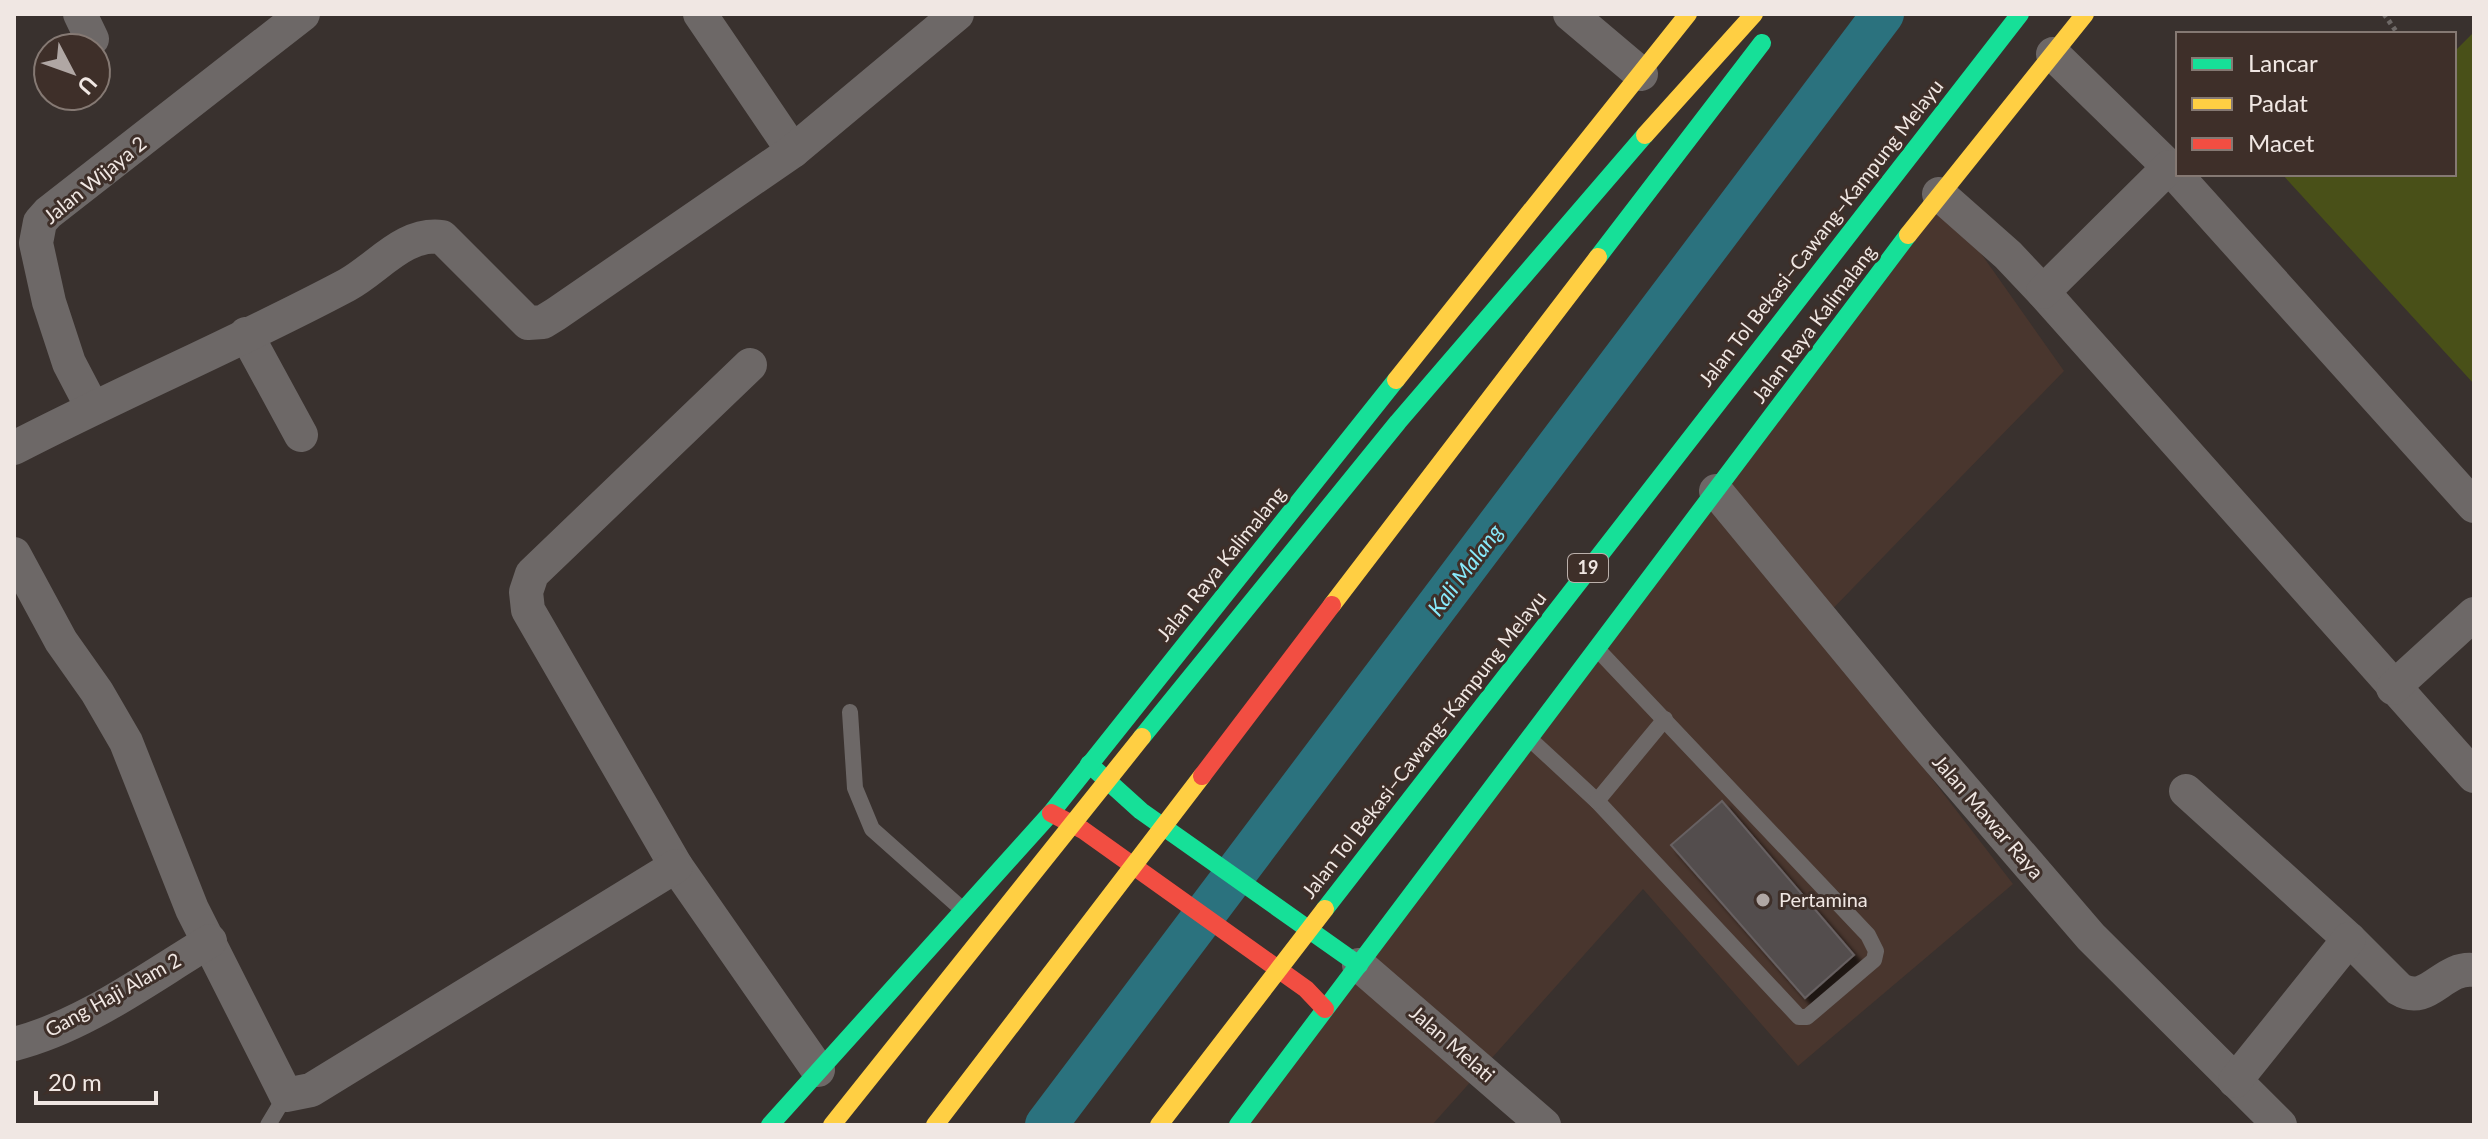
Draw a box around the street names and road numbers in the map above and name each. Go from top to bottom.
street label: Jalan Tol Bekasi–Cawang–Kampung Melayu [1693,74,1947,391]
street label: Jalan Wijaya 2 [38,130,151,228]
street label: Jalan Raya Kalimalang [1746,240,1880,407]
street label: Jalan Raya Kalimalang [1151,481,1290,645]
road number: 19 [1568,554,1608,582]
street label: Jalan Tol Bekasi–Cawang–Kampung Melayu [1296,586,1550,903]
street label: Jalan Mawar Raya [1928,749,2049,883]
street label: Gang Haji Alam 2 [40,947,185,1041]
street label: Jalan Melati [1405,1000,1500,1087]

